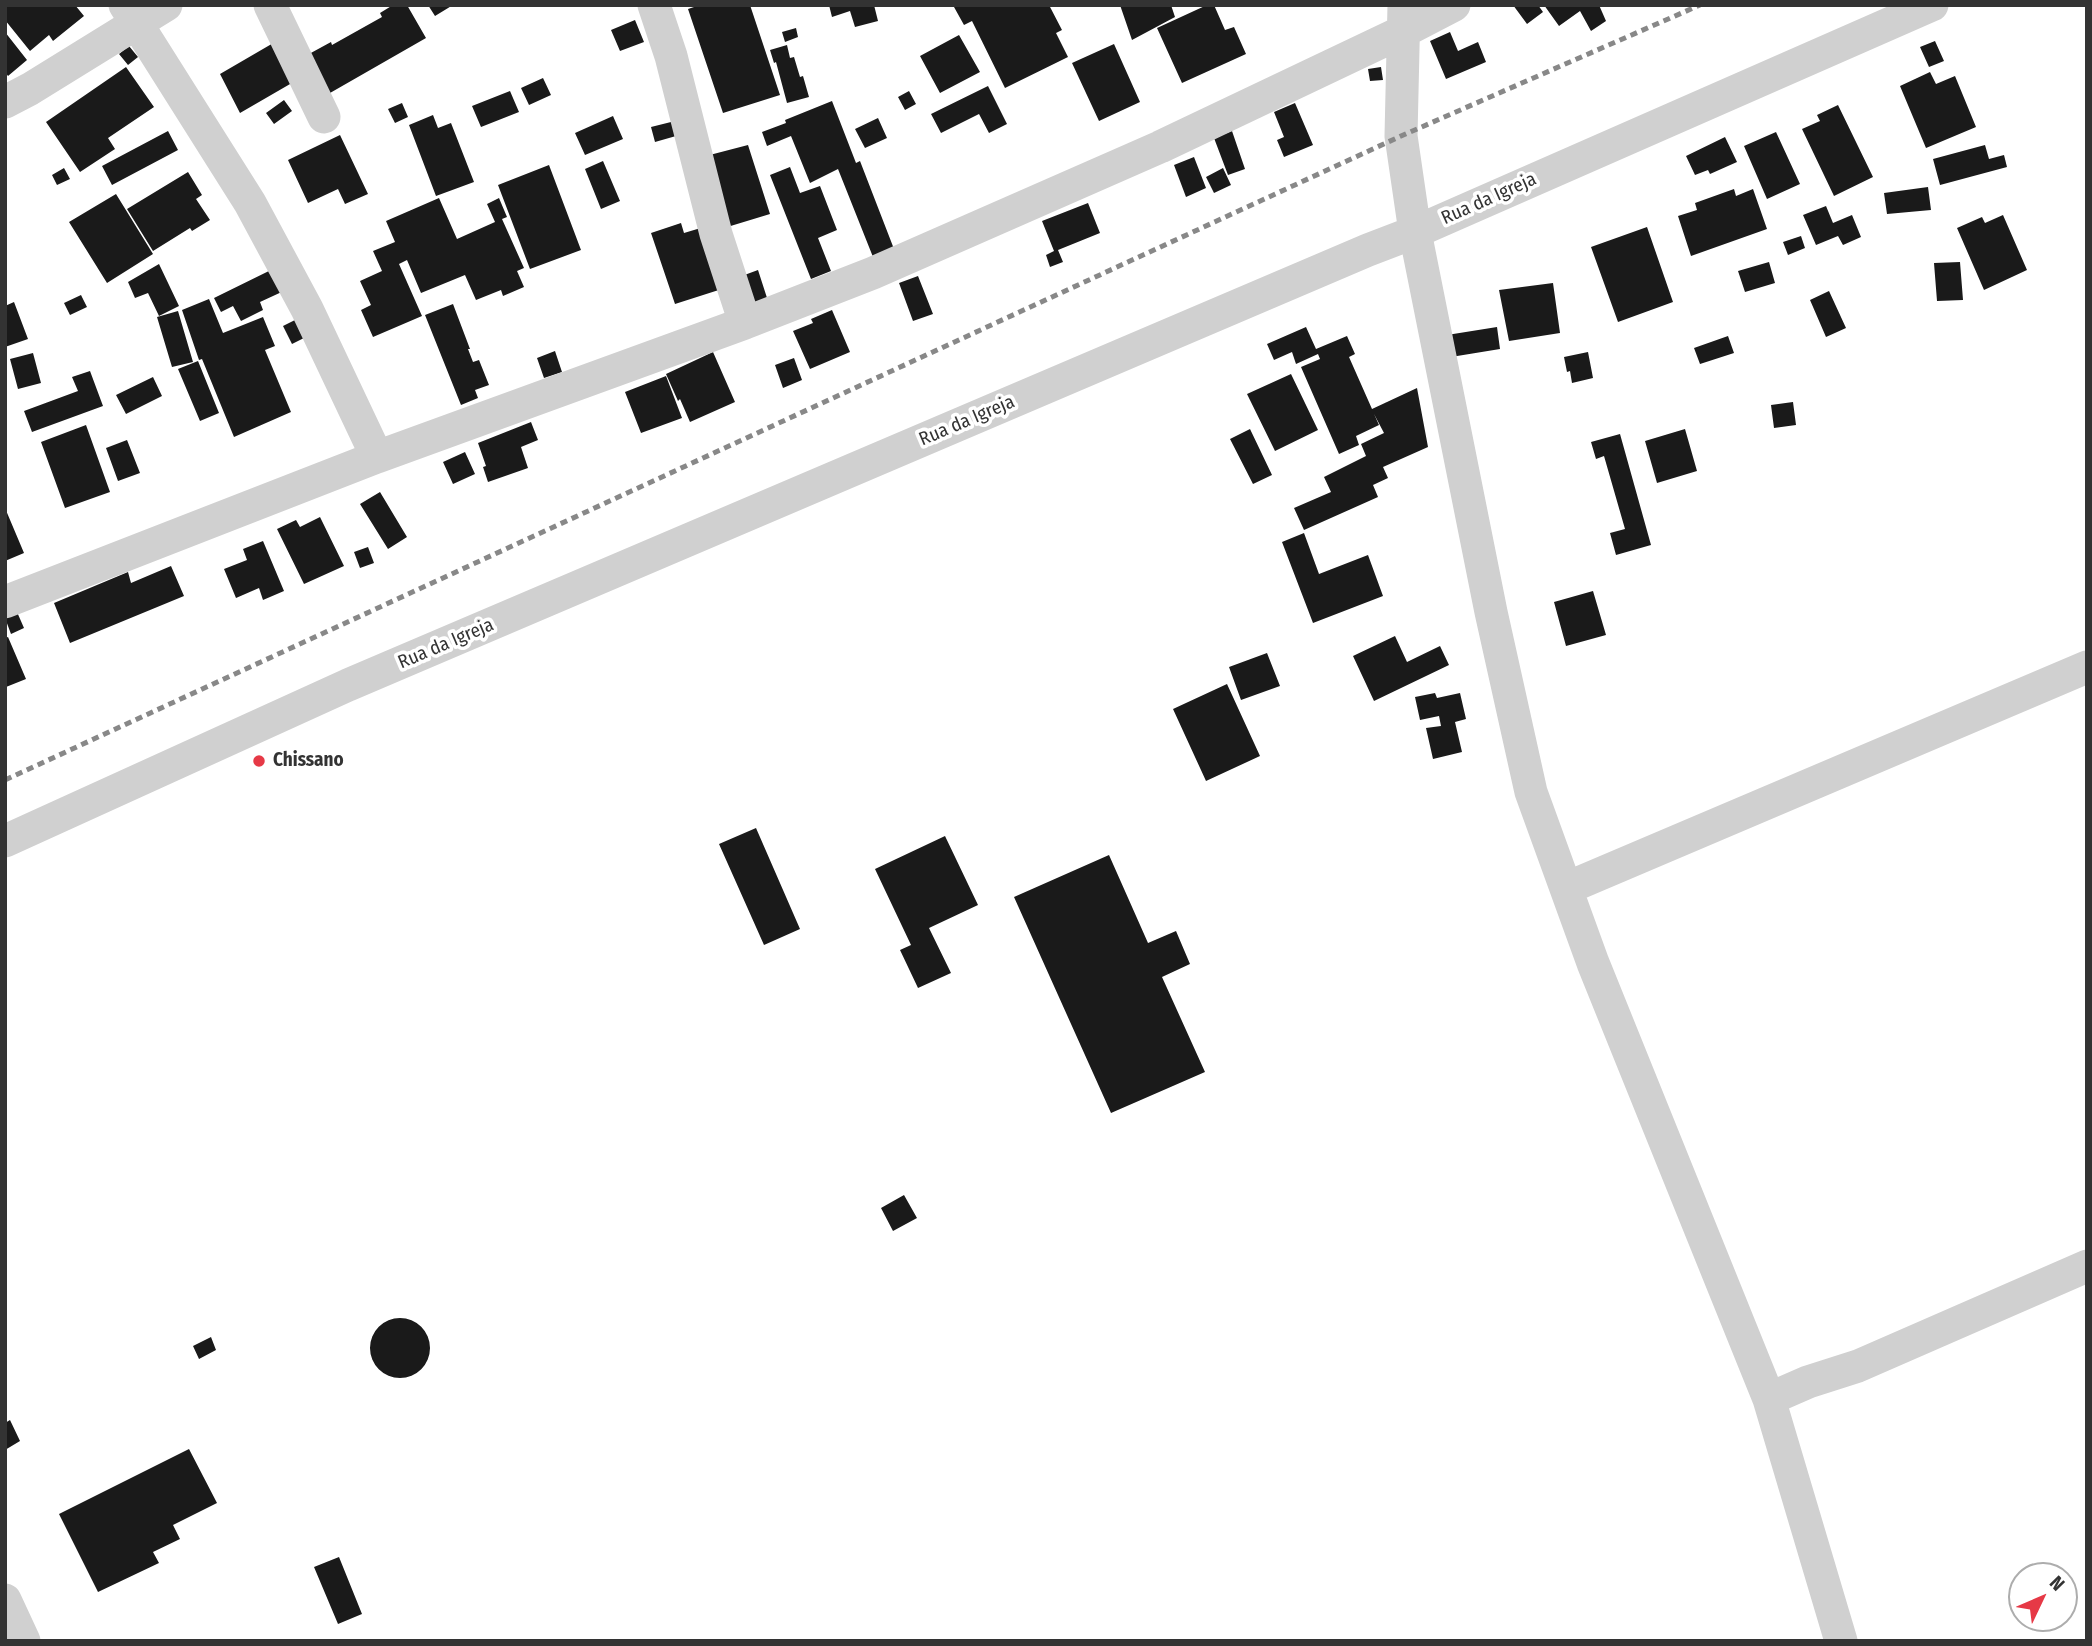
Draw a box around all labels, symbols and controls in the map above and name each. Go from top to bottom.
street label: Rua da Igreja [1438,168,1540,230]
street label: Rua da Igreja [916,391,1018,451]
street label: Rua da Igreja [395,614,497,674]
place label: Chissano [273,750,344,772]
marker: Chissano [251,753,267,769]
north arrow [2008,1562,2078,1632]
text: N [2045,1571,2069,1596]

